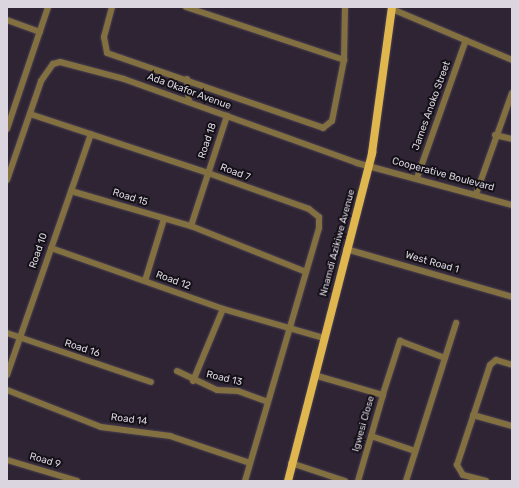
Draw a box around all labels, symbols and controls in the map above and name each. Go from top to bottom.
street label: James Anoko Street [410,60,454,152]
street label: Ada Okafor Avenue [145,71,233,113]
street label: Road 18 [196,122,220,160]
street label: Cooperative Boulevard [391,156,495,194]
street label: Road 7 [218,162,252,184]
street label: Road 15 [111,187,149,209]
street label: Nnamdi Azikiwe Avenue [318,188,358,298]
street label: Road 10 [27,232,51,270]
street label: West Road 1 [404,250,460,276]
street label: Road 12 [154,269,192,293]
street label: Road 16 [63,338,101,360]
street label: Road 13 [205,369,243,389]
street label: Igwesi Close [350,395,378,453]
street label: Road 14 [110,412,148,428]
street label: Road 9 [28,451,62,471]

